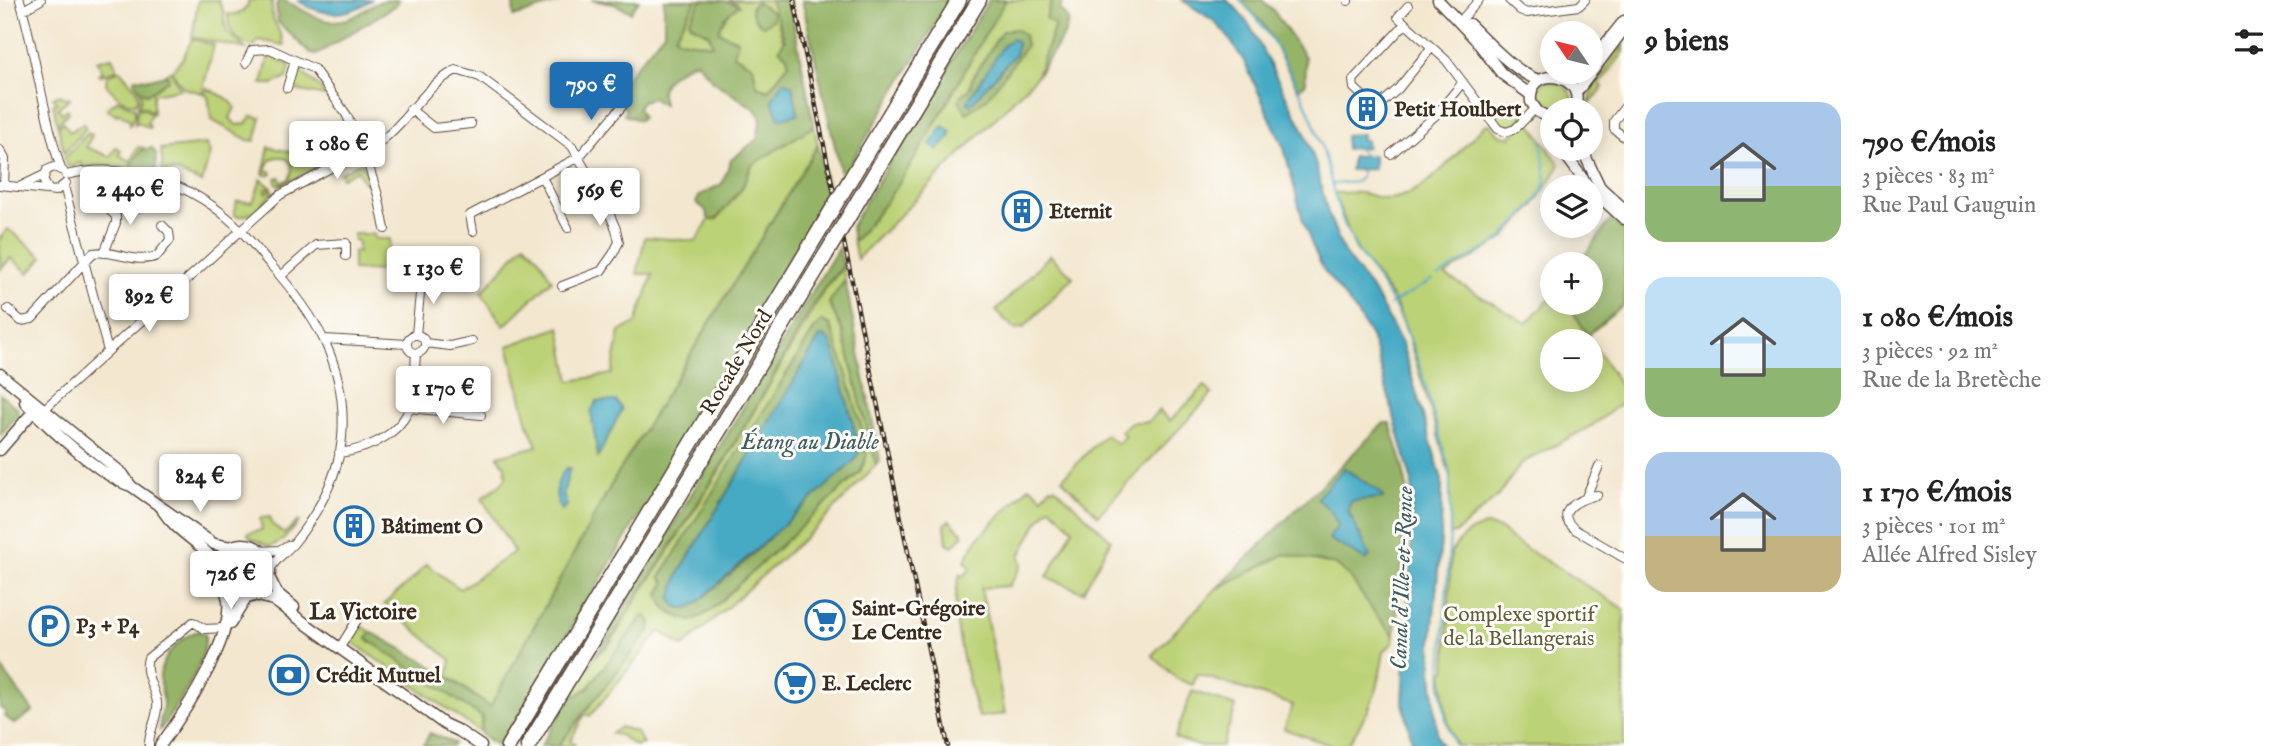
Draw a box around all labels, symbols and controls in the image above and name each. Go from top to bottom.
north arrow [1540,21,1603,84]
map controls [1540,21,1603,392]
text: 9 biens [1645,23,1729,61]
icon: filters [2230,23,2268,61]
pin: 790 € [542,62,640,122]
text: 790 € [566,70,616,99]
building icon: Petit Houlbert [1346,88,1388,130]
place label: Petit Houlbert [1394,97,1522,124]
button: locate [1540,98,1603,161]
pin: 1 080 € [272,122,402,181]
text: 790 €/mois [1862,124,1996,162]
text: 1 080 € [305,129,369,158]
icon: home [1701,130,1785,214]
text: 3 pièces · 83 m² [1862,162,1995,191]
pin: 2 440 € [65,168,195,227]
pin: 569 € [551,168,649,228]
text: 2 440 € [96,175,164,204]
button: layers [1540,175,1603,238]
text: 569 € [577,176,623,205]
building icon: Eternit [1001,190,1043,232]
text: Rue Paul Gauguin [1862,191,2036,220]
place label: Eternit [1049,199,1113,226]
pin: 1 130 € [368,246,498,306]
button: + [1540,252,1603,315]
text: 1 130 € [403,254,463,283]
pin: 892 € [100,274,198,334]
text: 892 € [125,282,173,311]
text: 1 080 €/mois [1862,299,2013,337]
street label: Rocade Nord [695,304,780,420]
icon: home [1701,305,1785,389]
button: − [1540,329,1603,392]
text: 3 pièces · 92 m² [1862,337,1998,366]
pin: 1 170 € [378,366,508,426]
text: Rue de la Bretèche [1862,366,2041,395]
text: 1 170 € [412,374,474,403]
water label: Étang au Diable [740,427,879,458]
pin: 824 € [151,454,249,514]
text: 824 € [175,462,225,491]
text: 1 170 €/mois [1862,474,2012,512]
icon: home [1701,480,1785,564]
water label: Canal d'Ille-et-Rance [1385,486,1420,670]
building icon: Bâtiment O [333,505,375,547]
text: 3 pièces · 101 m² [1862,512,2006,541]
place label: Bâtiment O [381,514,483,541]
text: Allée Alfred Sisley [1862,541,2037,570]
pin: 726 € [182,552,280,611]
text: 726 € [206,559,256,588]
place label: Saint-Grégoire Le Centre [852,596,985,647]
district label: La Victoire [309,598,417,627]
supermarket icon: Saint-Grégoire Le Centre [804,599,846,641]
park label: Complexe sportif de la Bellangerais [1443,602,1598,653]
parking icon: P3 + P4 [28,605,70,647]
place label: P3 + P4 [76,614,140,641]
bank icon: Crédit Mutuel [268,654,310,696]
supermarket icon: E. Leclerc [774,662,816,704]
place label: Crédit Mutuel [316,663,442,690]
place label: E. Leclerc [822,671,911,698]

